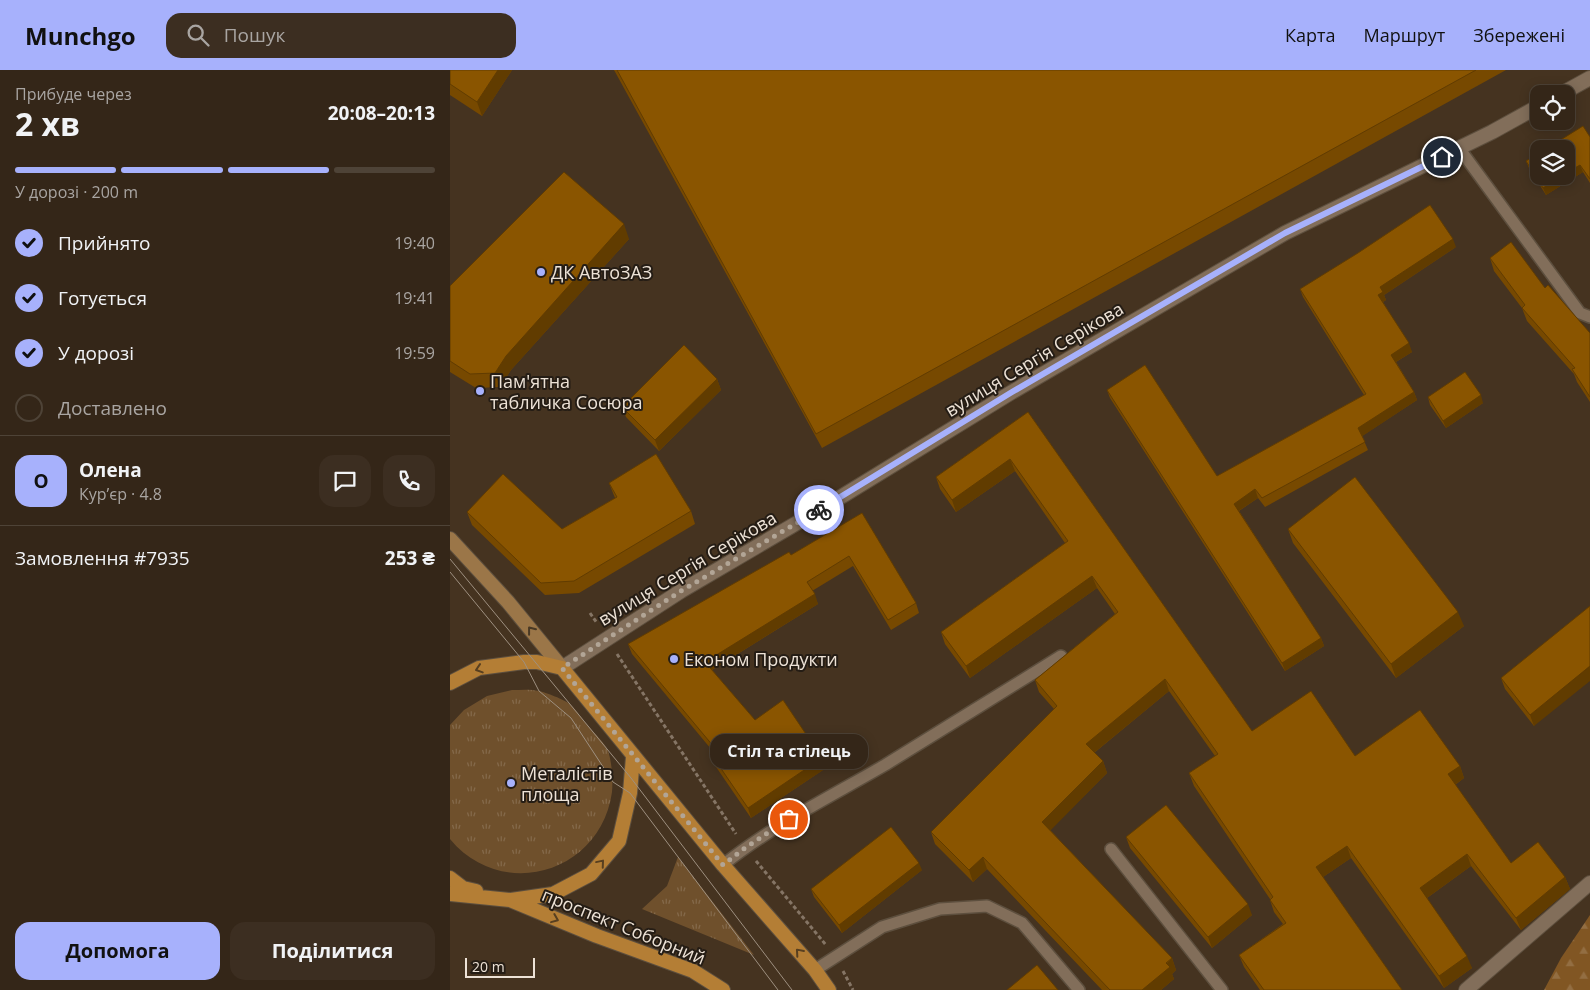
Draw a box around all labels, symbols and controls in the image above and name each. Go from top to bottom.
search box [166,13,516,58]
text: Munchgo [25,19,136,52]
icon: search [184,21,212,49]
text: Пошук [224,22,285,48]
text: Карта [1285,23,1336,47]
text: Маршрут [1364,23,1445,47]
text: Збережені [1473,23,1565,47]
text: Прибуде через [15,83,132,105]
map controls [1530,85,1575,185]
button: locate [1530,85,1575,130]
text: 20:08–20:13 [328,100,435,126]
text: 2 хв [15,102,80,145]
pin [1421,136,1463,178]
button: layers [1530,140,1575,185]
icon: home [1428,143,1456,171]
text: У дорозі · 200 m [15,181,138,203]
icon: check [15,229,43,257]
text: Прийнято [58,230,151,256]
text: 19:40 [394,232,435,254]
place label: ДК АвтоЗАЗ [551,260,652,284]
marker: ДК АвтоЗАЗ [535,266,547,278]
icon: check [15,284,43,312]
text: Готується [58,285,147,311]
text: 19:41 [394,287,435,309]
street label: вулиця Сергія Серікова [940,296,1128,422]
icon: check [15,339,43,367]
text: У дорозі [58,340,134,366]
text: 19:59 [394,342,435,364]
place label: Пам'ятна табличка Сосюра [490,369,643,414]
marker: Пам'ятна табличка Сосюра [474,385,486,397]
text: Доставлено [58,395,167,421]
button: chat [319,455,371,507]
button: phone [383,455,435,507]
text: Олена [79,457,142,483]
text: О [33,468,49,494]
text: Кур’єр · 4.8 [79,483,162,505]
courier [794,485,844,535]
icon: bike [805,496,833,524]
street label: вулиця Сергія Серікова [593,505,781,631]
text: Замовлення #7935 [15,545,190,571]
text: 253 ₴ [385,545,435,571]
one-way arrow [529,627,537,636]
place label: Економ Продукти [684,647,838,671]
marker: Економ Продукти [668,653,680,665]
one-way arrow [476,664,484,674]
callout: Стіл та стілець [710,734,868,769]
text: Стіл та стілець [727,740,851,762]
place label: Металістів площа [521,761,613,806]
marker: Металістів площа [505,777,517,789]
pin [768,798,810,840]
icon: bag [775,805,803,833]
one-way arrow [595,859,604,868]
street label: проспект Соборний [539,882,709,970]
one-way arrow [550,912,559,923]
button: Допомога [15,922,220,980]
button: Поділитися [230,922,435,980]
one-way arrow [796,949,805,958]
scale bar [465,955,535,978]
text: 20 m [472,957,505,976]

